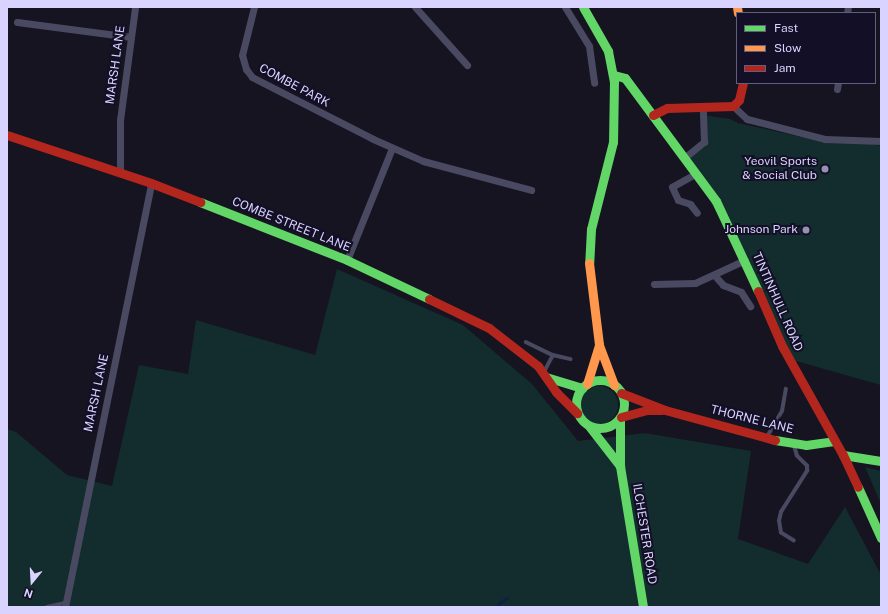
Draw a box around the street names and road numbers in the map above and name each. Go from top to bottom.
street label: MARSH LANE [103,25,129,105]
street label: COMBE PARK [256,61,332,111]
street label: COMBE STREET LANE [230,195,352,255]
street label: TINTINHULL ROAD [749,250,805,354]
street label: MARSH LANE [82,353,112,433]
street label: THORNE LANE [709,403,795,437]
street label: ILCHESTER ROAD [629,483,659,585]

